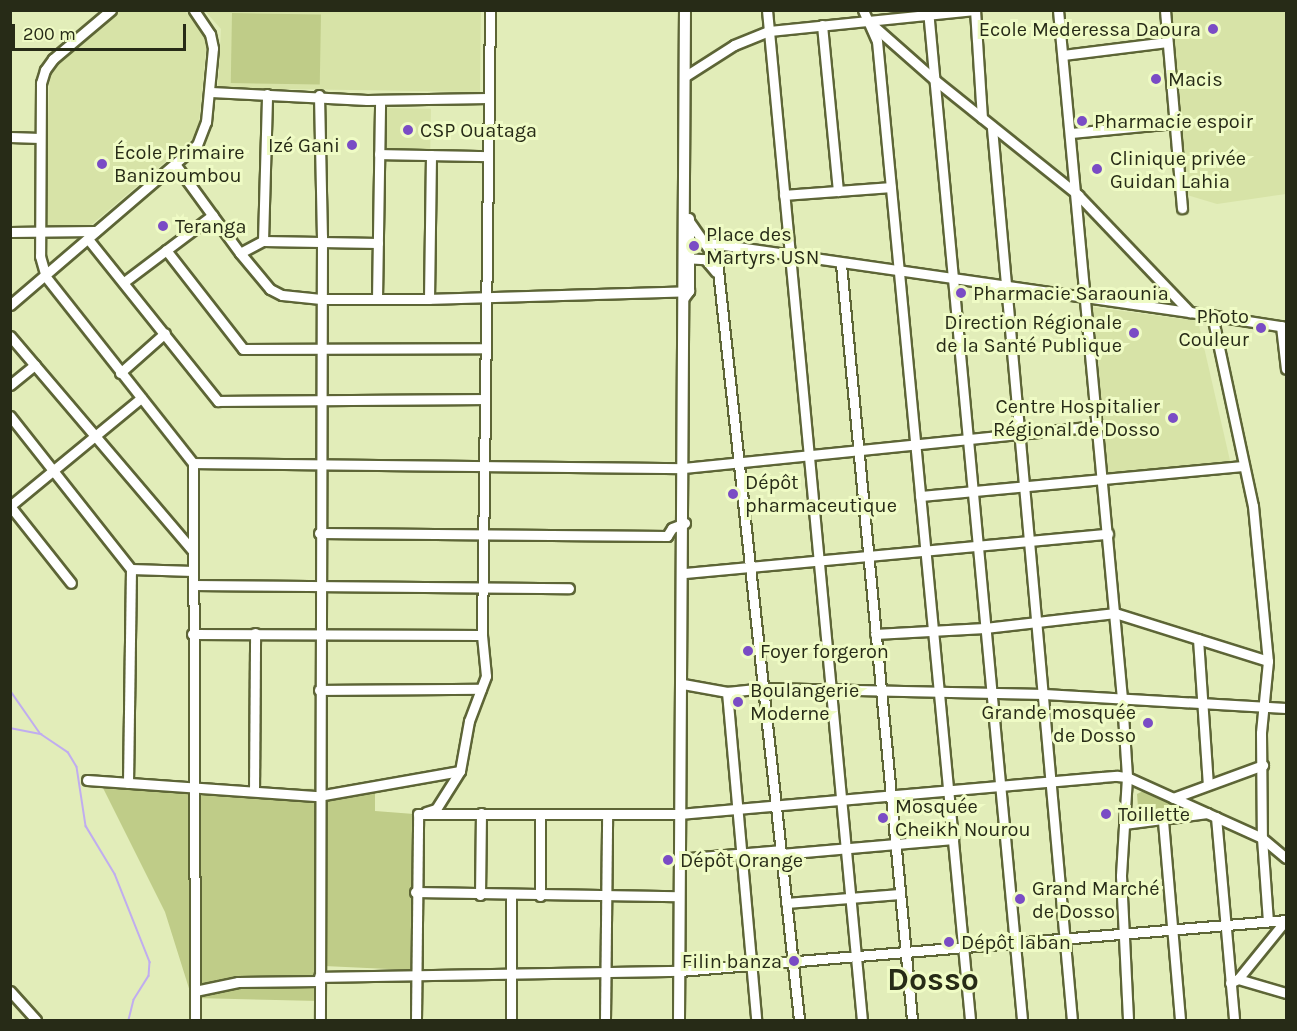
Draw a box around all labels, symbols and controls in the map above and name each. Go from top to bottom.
scale bar [15,12,189,50]
place label: Ecole Mederessa Daoura [979,17,1201,41]
marker: Ecole Mederessa Daoura [1206,22,1220,36]
text: 200 m [23,23,76,45]
place label: Macis [1168,67,1223,91]
marker: Macis [1149,72,1163,86]
place label: Pharmacie espoir [1094,109,1253,133]
marker: Pharmacie espoir [1075,114,1089,128]
place label: CSP Ouataga [420,118,537,142]
marker: CSP Ouataga [401,123,415,137]
place label: Izé Gani [268,133,340,157]
marker: Izé Gani [345,138,359,152]
place label: École Primaire Banizoumbou [114,140,245,187]
place label: Clinique privée Guidan Lahia [1110,146,1246,193]
marker: École Primaire Banizoumbou [95,157,109,171]
marker: Clinique privée Guidan Lahia [1088,160,1106,178]
place label: Teranga [175,214,246,238]
marker: Teranga [156,219,170,233]
place label: Place des Martyrs USN [706,222,819,269]
marker: Place des Martyrs USN [687,239,701,253]
place label: Pharmacie Saraounia [973,281,1169,305]
marker: Pharmacie Saraounia [954,286,968,300]
place label: Photo Couleur [1178,304,1249,351]
place label: Direction Régionale de la Santé Publique [935,310,1122,357]
marker: Photo Couleur [1254,321,1268,335]
marker: Direction Régionale de la Santé Publique [1127,326,1141,340]
place label: Centre Hospitalier Régional de Dosso [993,394,1160,441]
marker: Centre Hospitalier Régional de Dosso [1164,409,1182,427]
place label: Dépôt pharmaceutique [745,470,897,517]
marker: Dépôt pharmaceutique [726,487,740,501]
place label: Foyer forgeron [760,639,889,663]
marker: Foyer forgeron [741,644,755,658]
place label: Boulangerie Moderne [750,678,859,725]
marker: Boulangerie Moderne [731,695,745,709]
place label: Grande mosquée de Dosso [981,700,1136,747]
marker: Grande mosquée de Dosso [1141,716,1155,730]
place label: Mosquée Cheikh Nourou [895,795,1031,842]
place label: Toillette [1118,802,1190,826]
marker: Toillette [1099,807,1113,821]
marker: Mosquée Cheikh Nourou [876,811,890,825]
place label: Dépôt Orange [680,848,803,872]
marker: Dépôt Orange [661,853,675,867]
place label: Grand Marché de Dosso [1032,876,1160,923]
marker: Grand Marché de Dosso [1013,892,1027,906]
place label: Dépôt laban [961,930,1071,954]
marker: Dépôt laban [942,935,956,949]
place label: Filin banza [682,949,782,973]
marker: Filin banza [787,954,801,968]
district label: Dosso [887,961,979,999]

